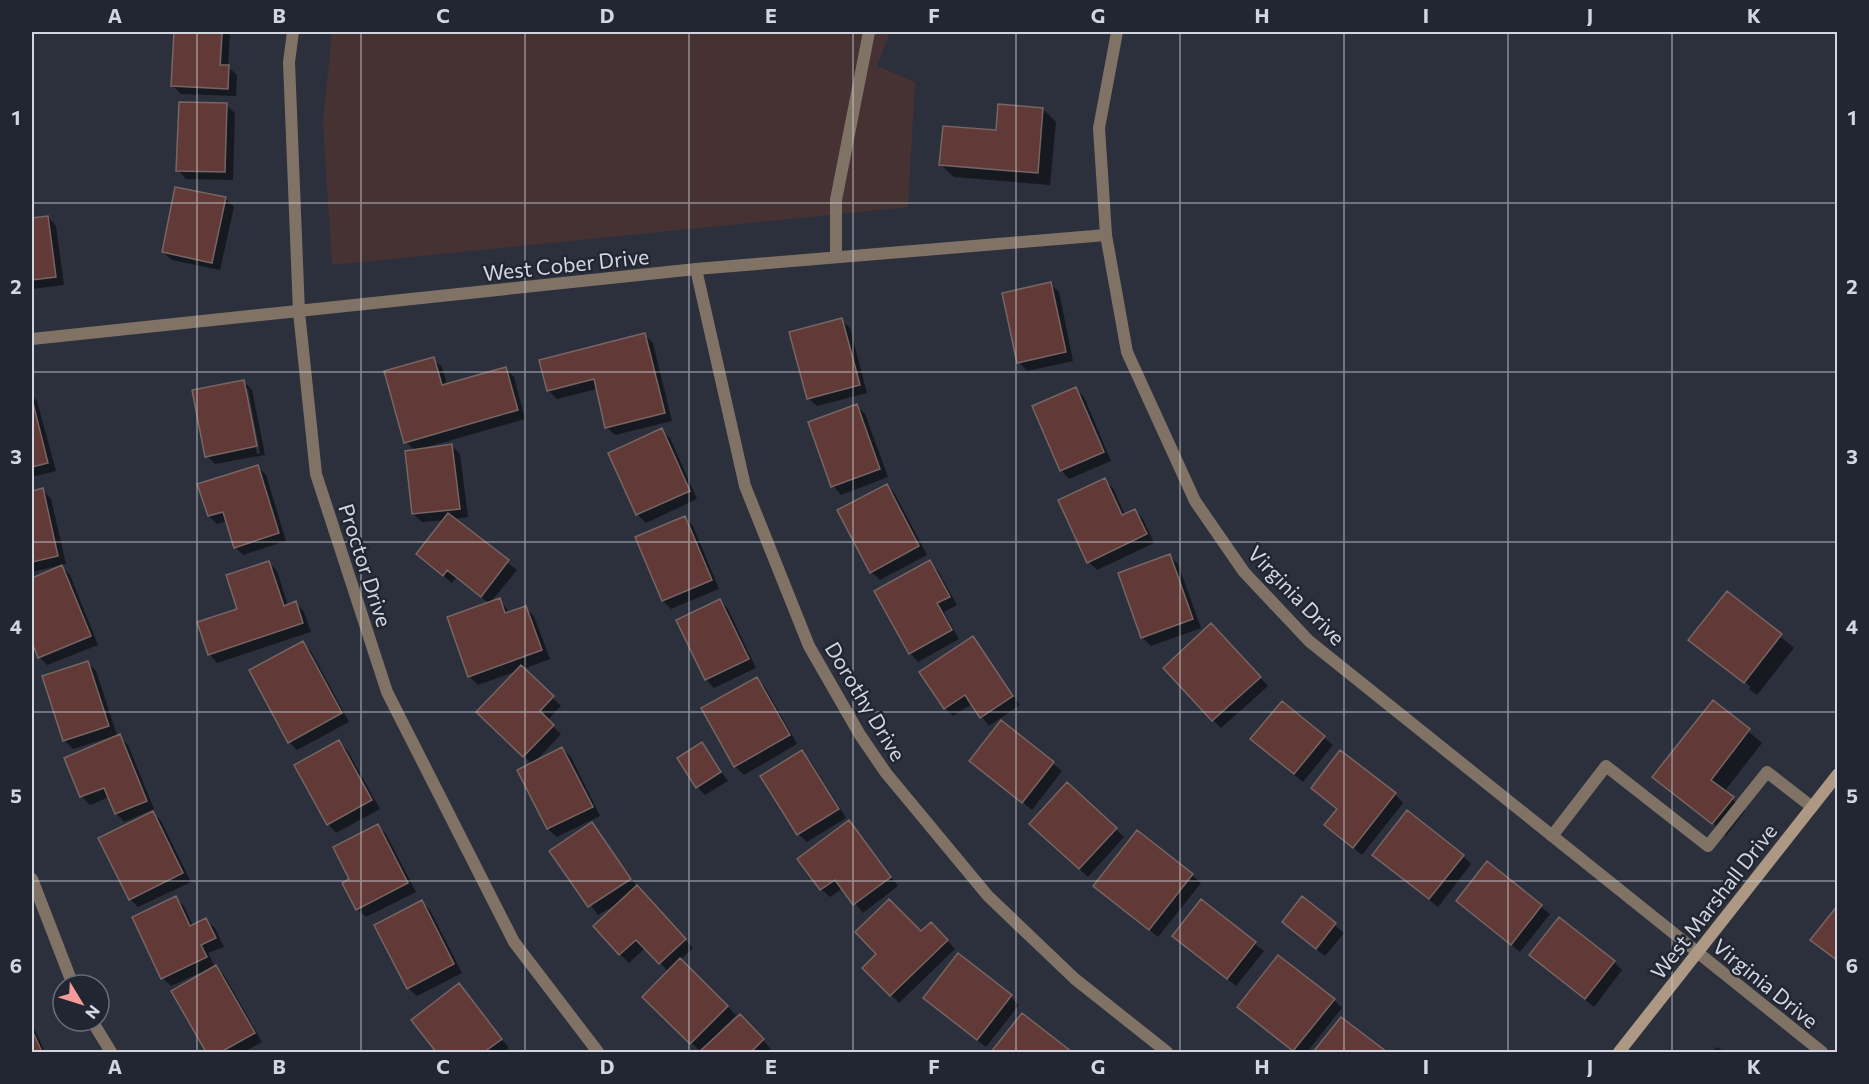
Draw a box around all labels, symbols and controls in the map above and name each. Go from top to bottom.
text: A [108,3,122,27]
text: B [272,3,286,27]
text: C [436,3,450,27]
text: D [600,3,614,27]
text: E [765,3,777,27]
text: F [928,3,940,27]
text: G [1091,3,1105,27]
text: H [1255,3,1270,27]
text: I [1423,3,1429,27]
text: J [1587,3,1593,27]
text: K [1747,3,1761,27]
text: 1 [11,105,21,129]
text: 1 [1847,105,1857,129]
street label: West Cober Drive [482,243,650,285]
text: 2 [10,274,22,298]
text: 2 [1846,274,1858,298]
text: 3 [10,444,22,468]
text: 3 [1846,444,1858,468]
street label: Proctor Drive [334,500,398,630]
street label: Virginia Drive [1243,540,1351,650]
text: 4 [10,614,22,638]
text: 4 [1846,614,1858,638]
street label: Dorothy Drive [821,637,911,765]
text: 5 [10,783,22,807]
text: 5 [1846,783,1858,807]
street label: West Marshall Drive [1645,818,1781,984]
street label: Virginia Drive [1708,933,1824,1033]
text: 6 [10,953,22,977]
text: 6 [1846,953,1858,977]
north arrow [51,973,111,1033]
text: N [82,1002,104,1023]
text: A [108,1054,122,1078]
text: B [272,1054,286,1078]
text: C [436,1054,450,1078]
text: D [600,1054,614,1078]
text: E [765,1054,777,1078]
text: F [928,1054,940,1078]
text: G [1091,1054,1105,1078]
text: H [1255,1054,1270,1078]
text: I [1423,1054,1429,1078]
text: J [1587,1054,1593,1078]
text: K [1747,1054,1761,1078]

